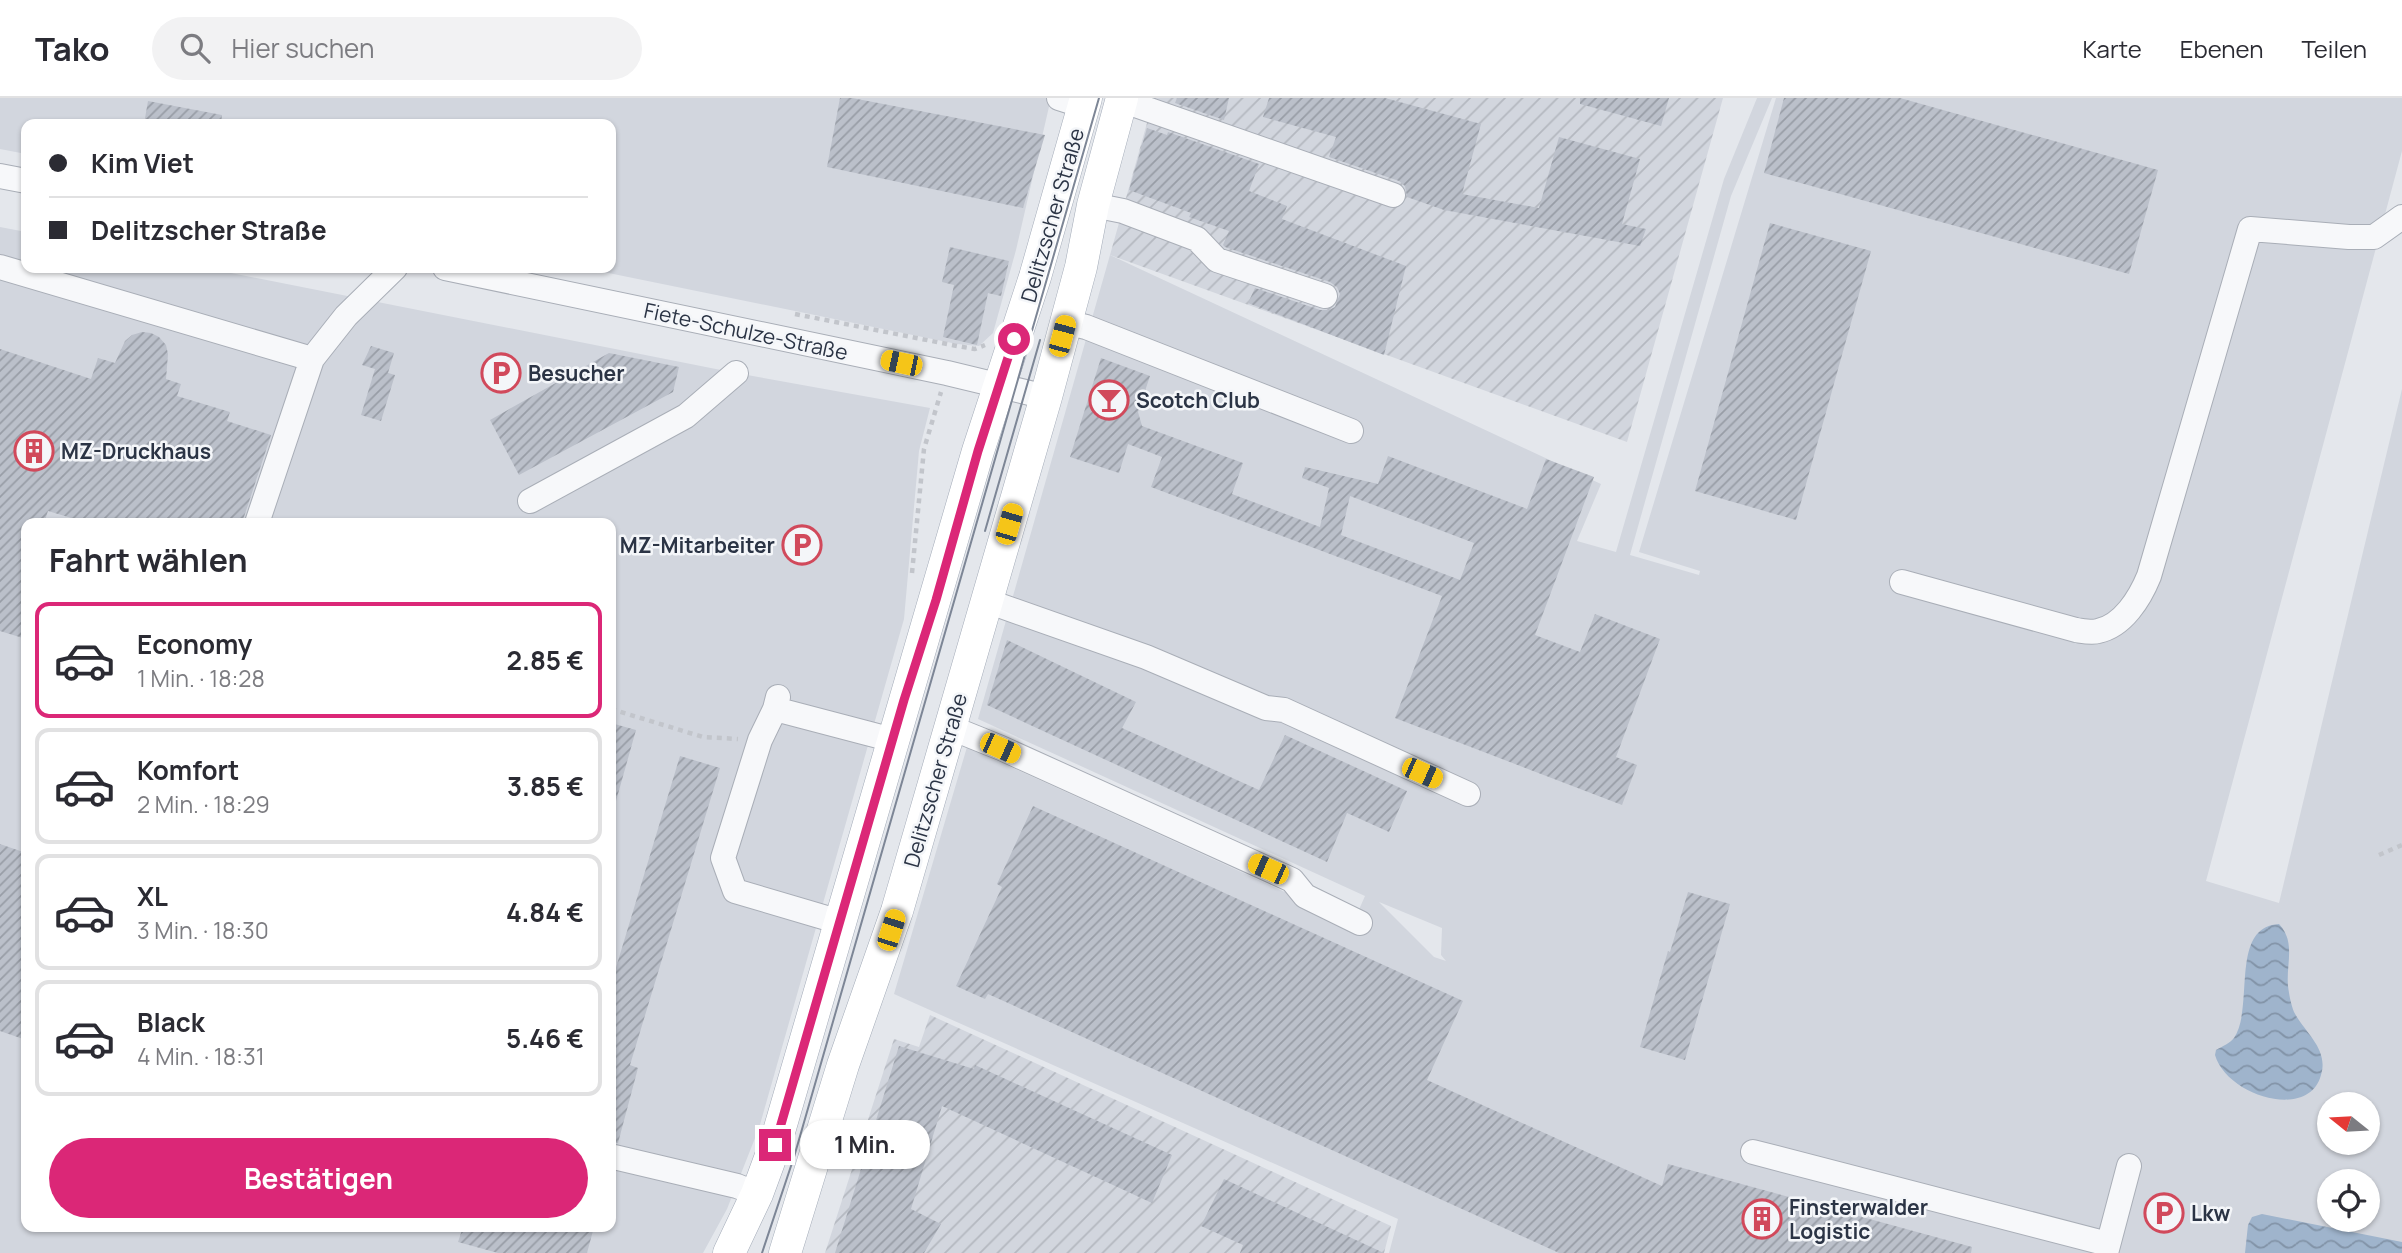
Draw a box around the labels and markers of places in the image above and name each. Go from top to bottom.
parking icon: Besucher [480,352,522,394]
place label: Besucher [528,359,625,387]
bar icon: Scotch Club [1088,379,1130,421]
place label: Scotch Club [1136,386,1260,414]
building icon: MZ-Druckhaus [13,430,55,472]
place label: MZ-Druckhaus [61,437,211,465]
parking icon: MZ-Mitarbeiter [781,524,823,566]
place label: MZ-Mitarbeiter [620,531,775,559]
parking icon: Lkw [2143,1192,2185,1234]
place label: Finsterwalder Logistic [1789,1193,1928,1245]
building icon: Finsterwalder Logistic [1741,1198,1783,1240]
place label: Lkw [2191,1199,2231,1227]

